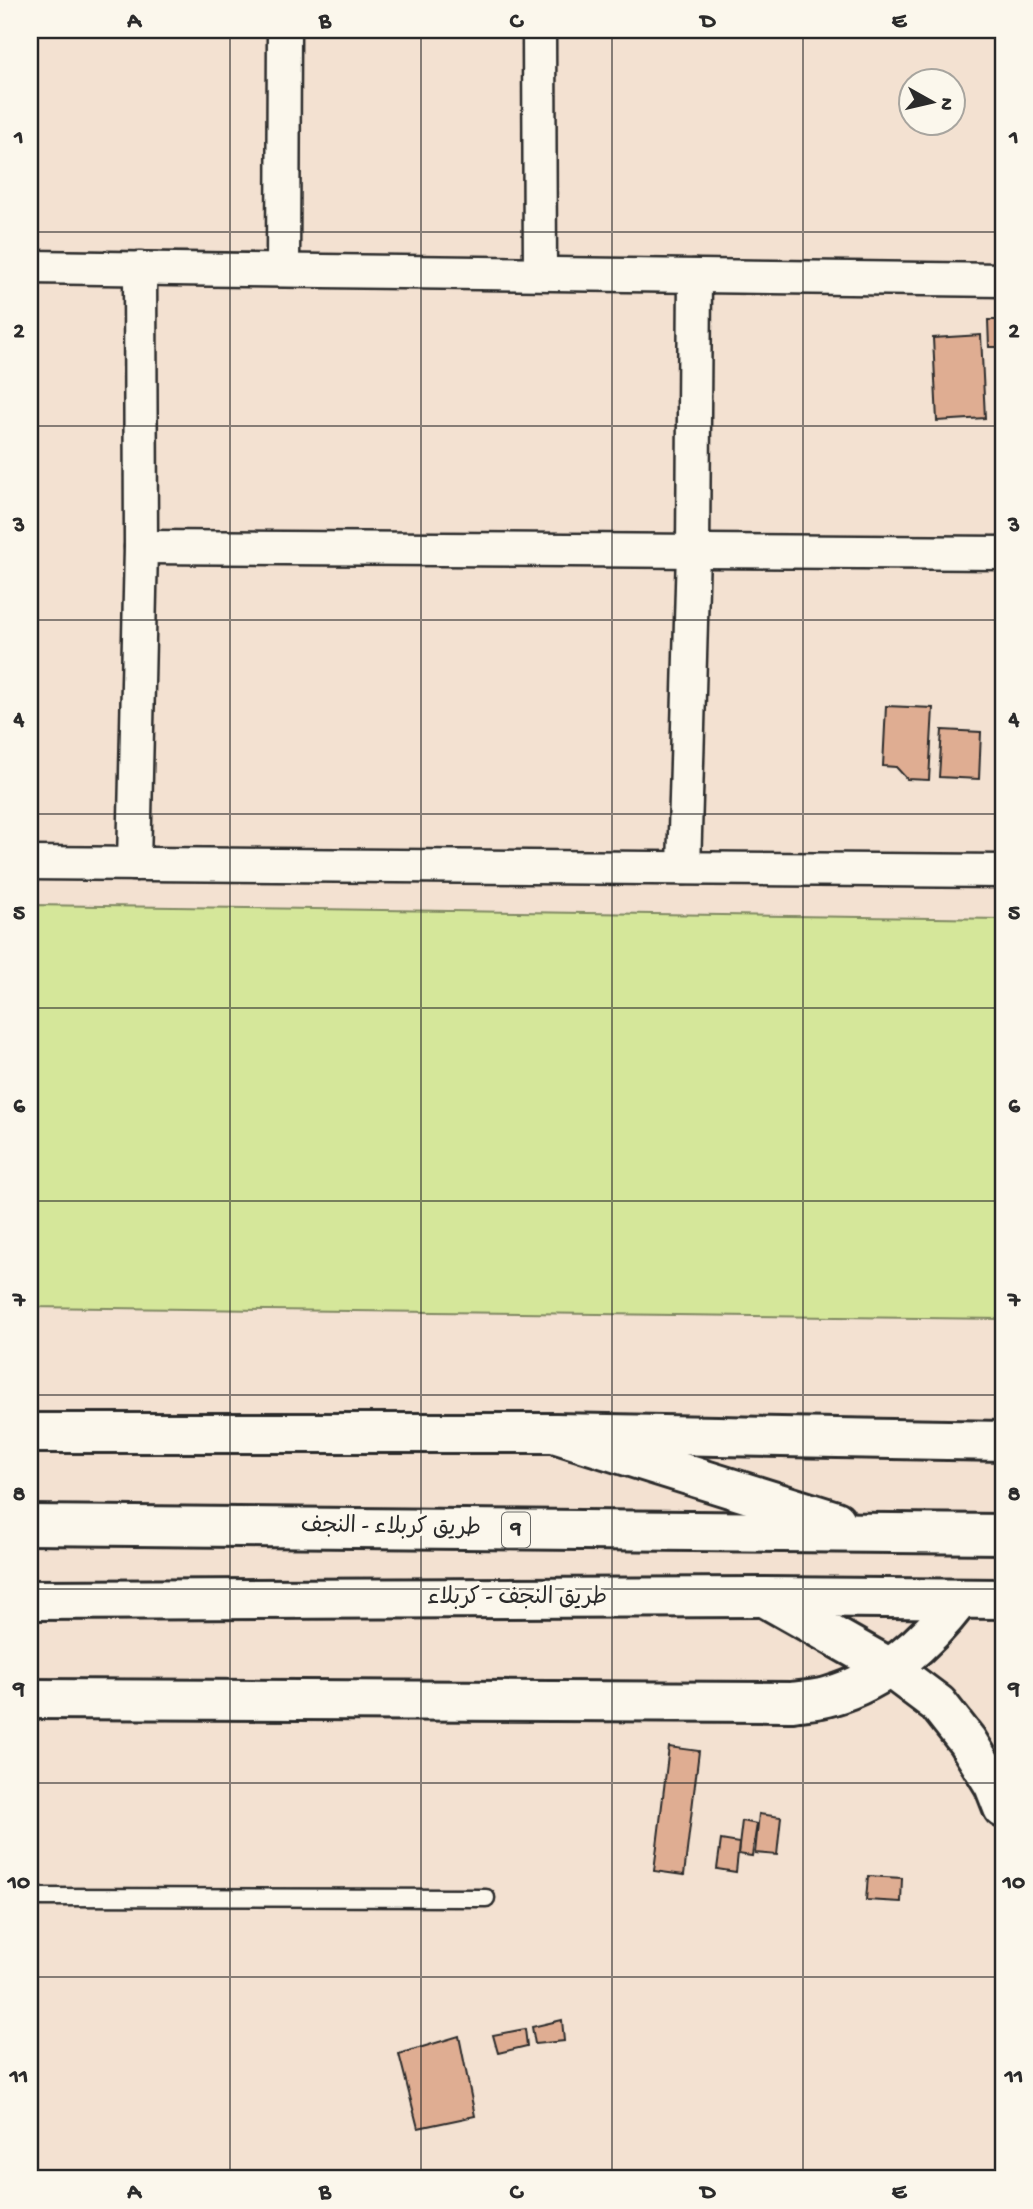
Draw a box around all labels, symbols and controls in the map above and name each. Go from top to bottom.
text: A [126,9,142,36]
text: B [318,9,332,36]
text: C [510,9,525,36]
text: D [699,9,717,36]
text: E [892,9,908,36]
north arrow [897,66,967,136]
text: N [933,96,958,112]
text: 1 [13,125,24,152]
text: 1 [1008,125,1019,152]
text: 2 [13,319,25,346]
text: 2 [1008,319,1020,346]
text: 3 [12,513,25,540]
text: 3 [1007,513,1020,540]
text: 4 [13,707,25,734]
text: 4 [1008,707,1020,734]
text: 5 [13,901,25,928]
text: 5 [1008,901,1020,928]
text: 6 [13,1094,26,1121]
text: 6 [1008,1094,1021,1121]
text: 7 [12,1288,26,1315]
text: 7 [1007,1288,1021,1315]
text: 8 [13,1482,26,1509]
text: 8 [1008,1482,1021,1509]
road number: 9 [502,1512,530,1548]
street label: طريق کربلاء - النجف [301,1513,481,1543]
street label: طريق النجف - کربلاء [427,1585,607,1612]
text: 9 [12,1676,25,1703]
text: 9 [1007,1676,1020,1703]
text: 10 [7,1870,30,1897]
text: 10 [1002,1870,1025,1897]
text: 11 [9,2064,28,2091]
text: 11 [1004,2064,1023,2091]
text: A [126,2180,142,2207]
text: B [318,2180,332,2207]
text: C [510,2180,525,2207]
text: D [699,2180,717,2207]
text: E [892,2180,908,2207]

